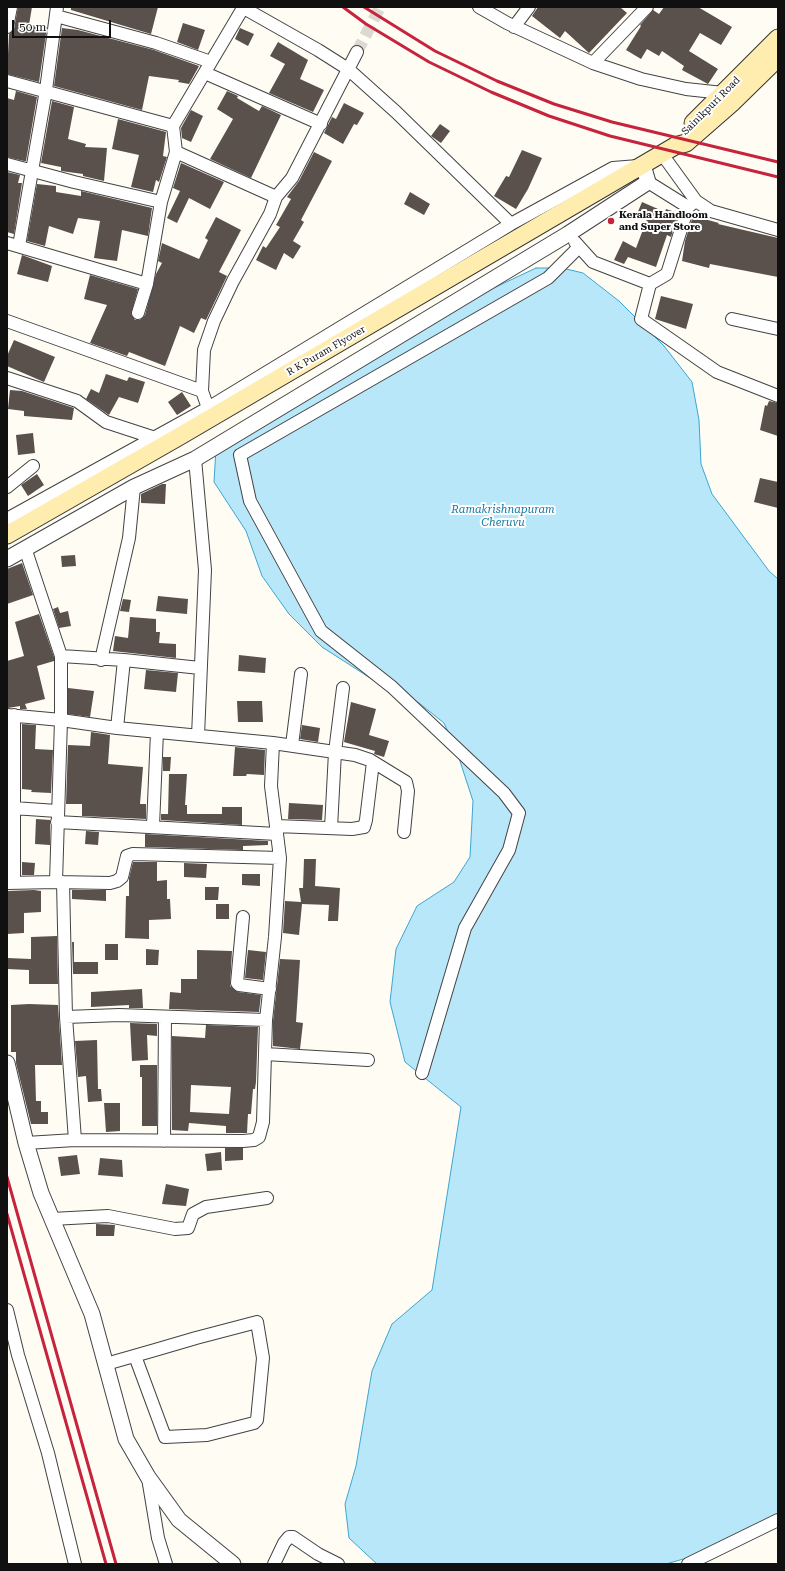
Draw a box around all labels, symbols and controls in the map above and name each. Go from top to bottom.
scale bar [14,12,113,38]
text: 50 m [19,20,46,34]
street label: Sainikpuri Road [679,74,743,138]
place label: Kerala Handloom and Super Store [619,209,708,232]
marker: Kerala Handloom and Super Store [606,216,616,226]
street label: R K Puram Flyover [284,324,368,378]
water label: Ramakrishnapuram Cheruvu [451,503,555,529]

